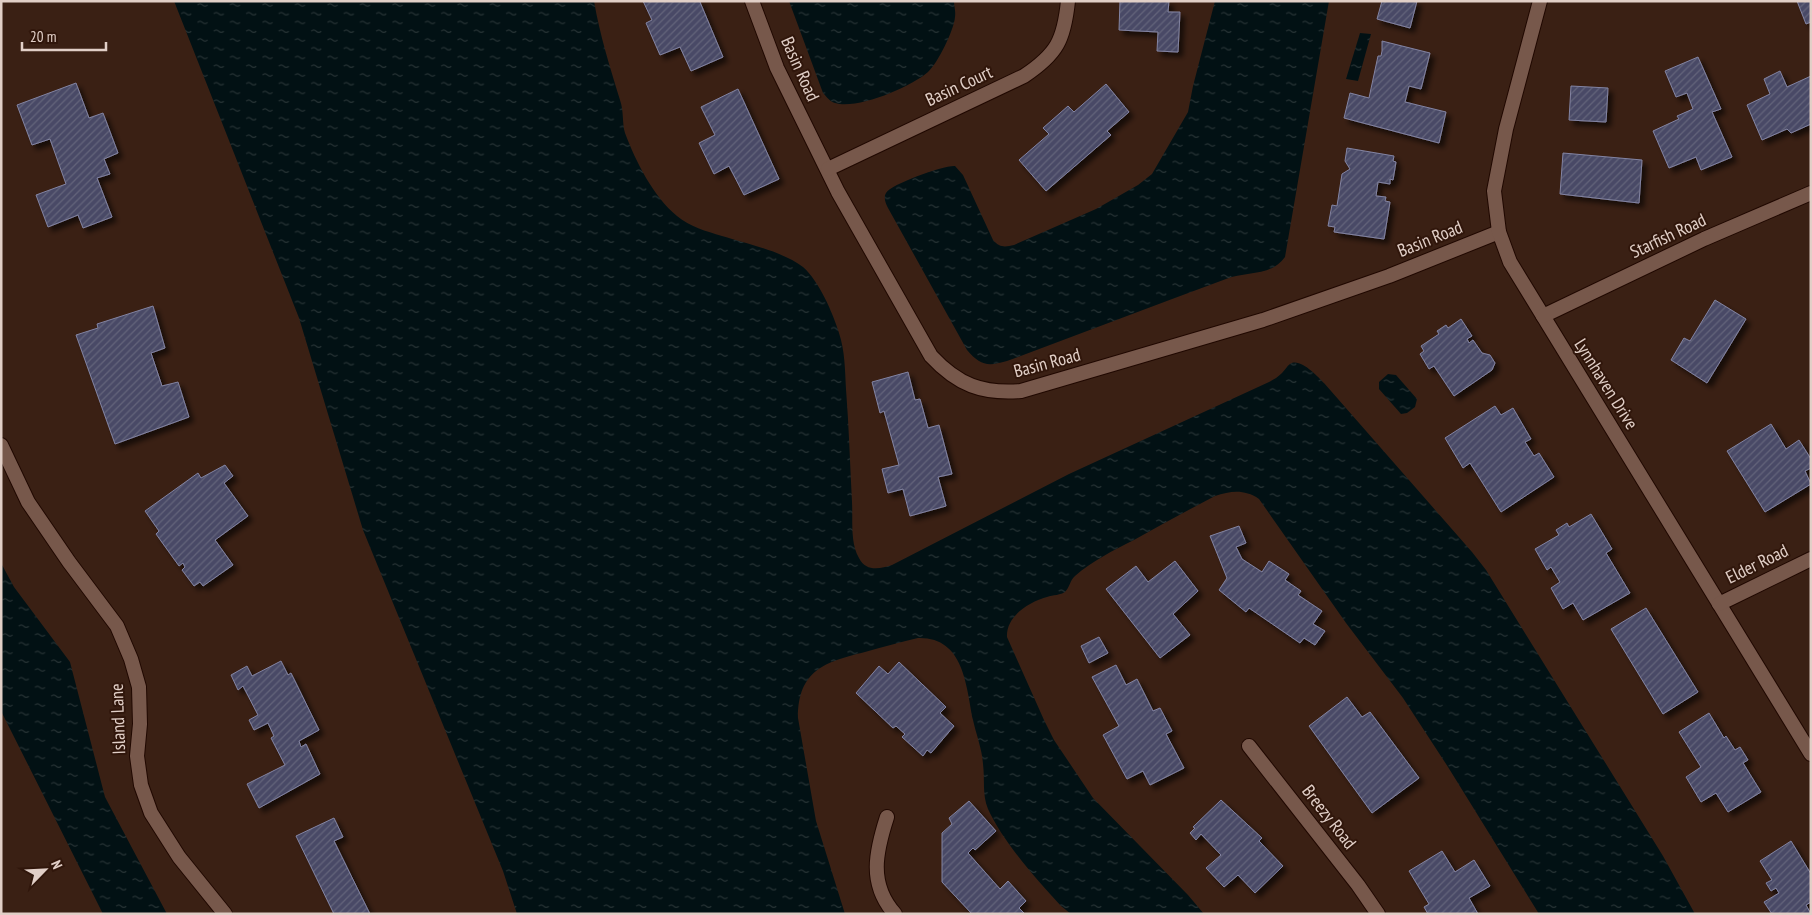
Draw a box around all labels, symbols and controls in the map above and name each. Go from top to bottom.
scale bar [22,20,106,52]
text: 20 m [30,27,56,46]
street label: Basin Road [776,33,825,105]
street label: Basin Court [922,60,996,111]
street label: Starfish Road [1626,208,1709,263]
street label: Basin Road [1394,215,1466,262]
street label: Lynnhaven Drive [1569,334,1643,433]
street label: Basin Road [1011,343,1083,382]
street label: Elder Road [1722,539,1792,588]
street label: Island Lane [105,683,130,755]
street label: Breezy Road [1297,780,1362,853]
north arrow [20,845,70,895]
text: N [47,858,67,872]

